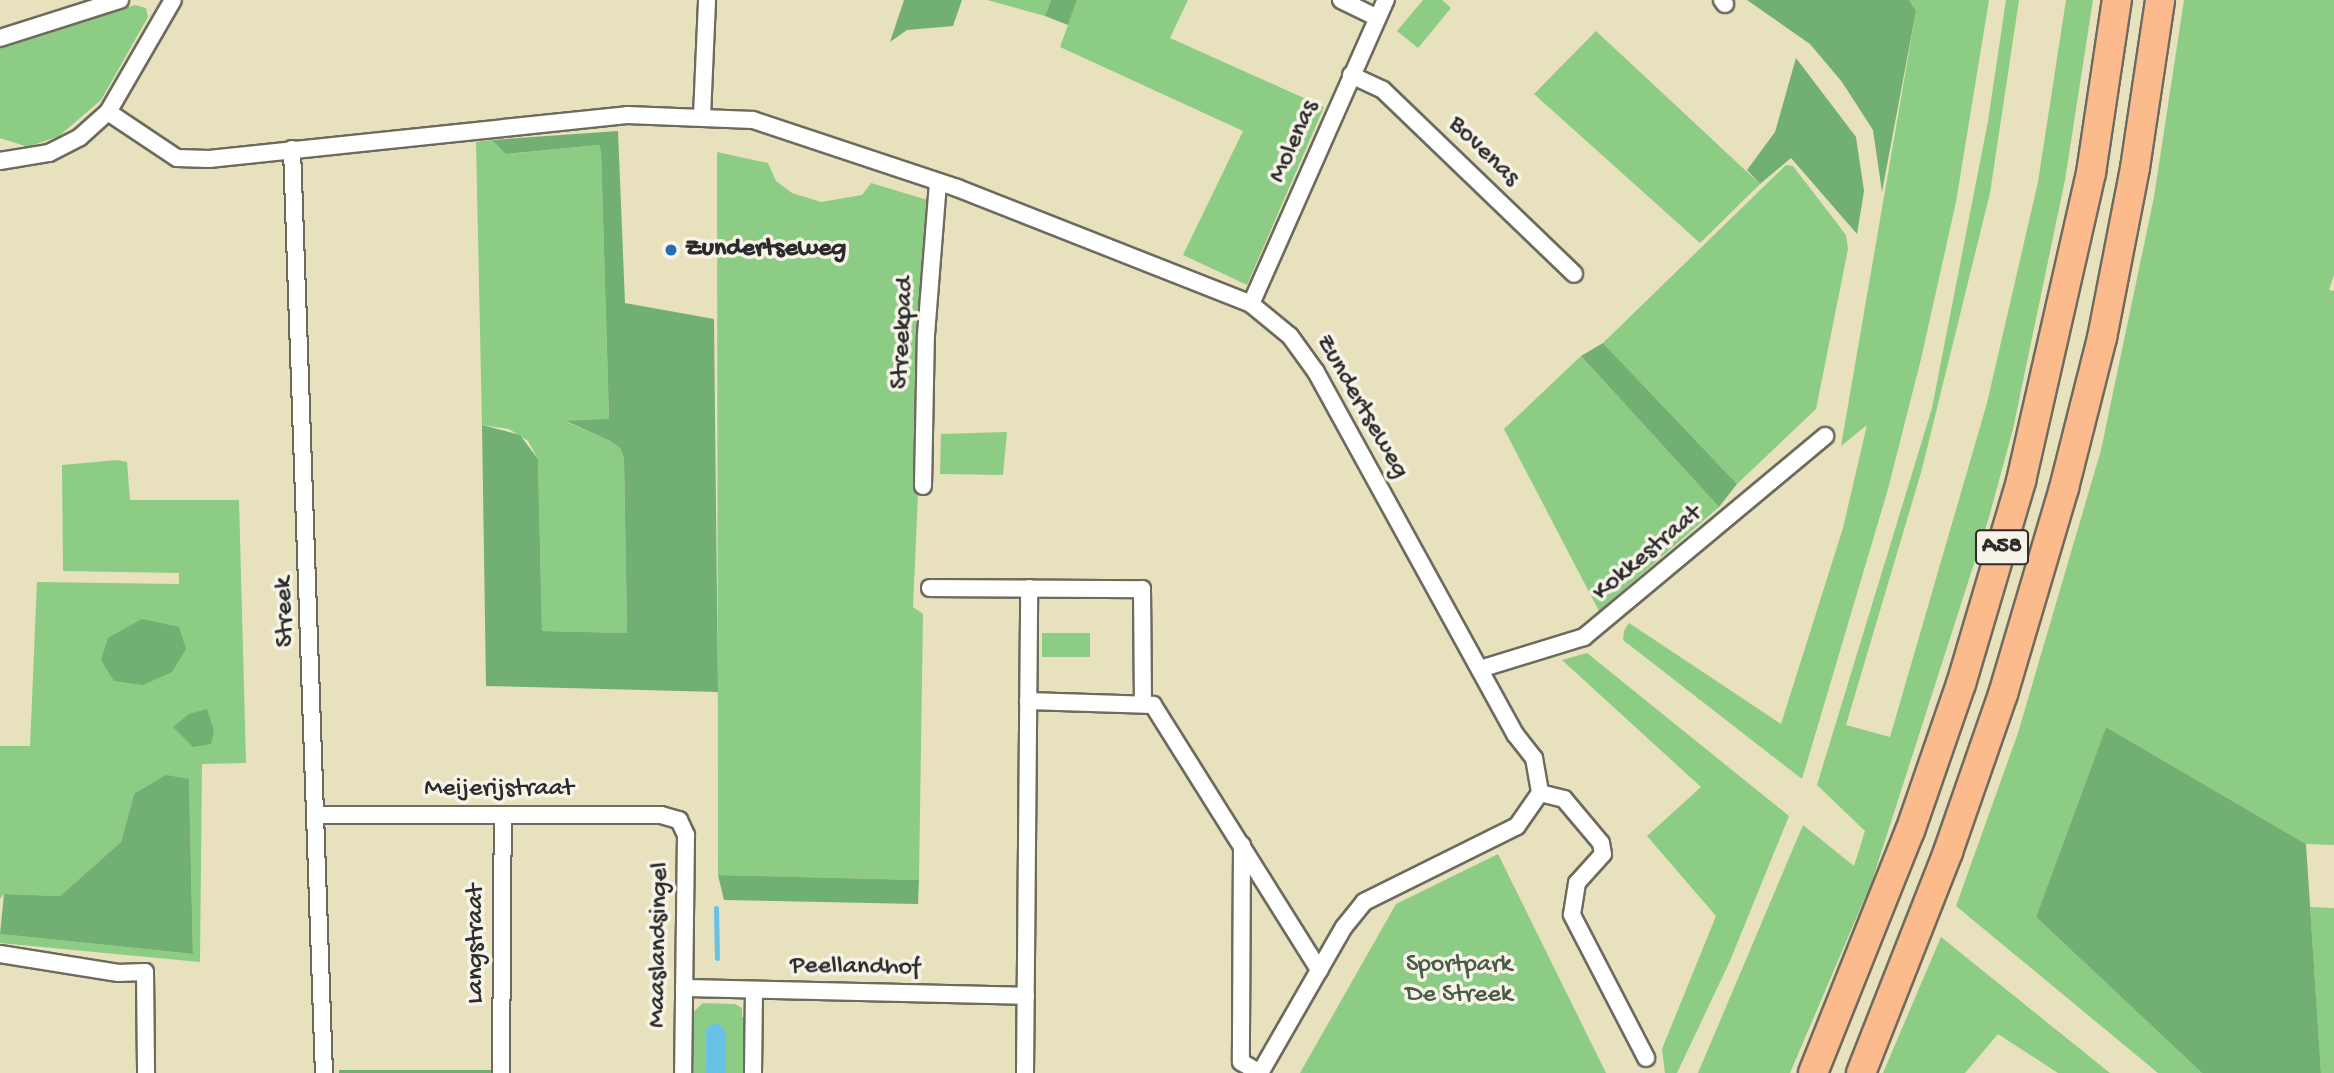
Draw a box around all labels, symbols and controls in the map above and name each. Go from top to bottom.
street label: Molenas [1263,96,1327,188]
street label: Bovenas [1441,110,1525,194]
place label: Zundertseweg [685,234,846,266]
marker: Zundertseweg [663,242,679,258]
street label: Streekpad [885,276,923,390]
street label: Zundertseweg [1307,329,1415,485]
street label: Kokkestraat [1587,499,1709,609]
road number: A58 [1974,526,2030,568]
street label: Streek [269,576,303,648]
street label: Meijerijstraat [424,774,574,806]
street label: Maaslandsingel [643,862,677,1028]
street label: Langstraat [461,884,493,1004]
park label: Sportpark De Streek [1406,950,1512,1012]
street label: Peellandhof [790,951,920,985]

